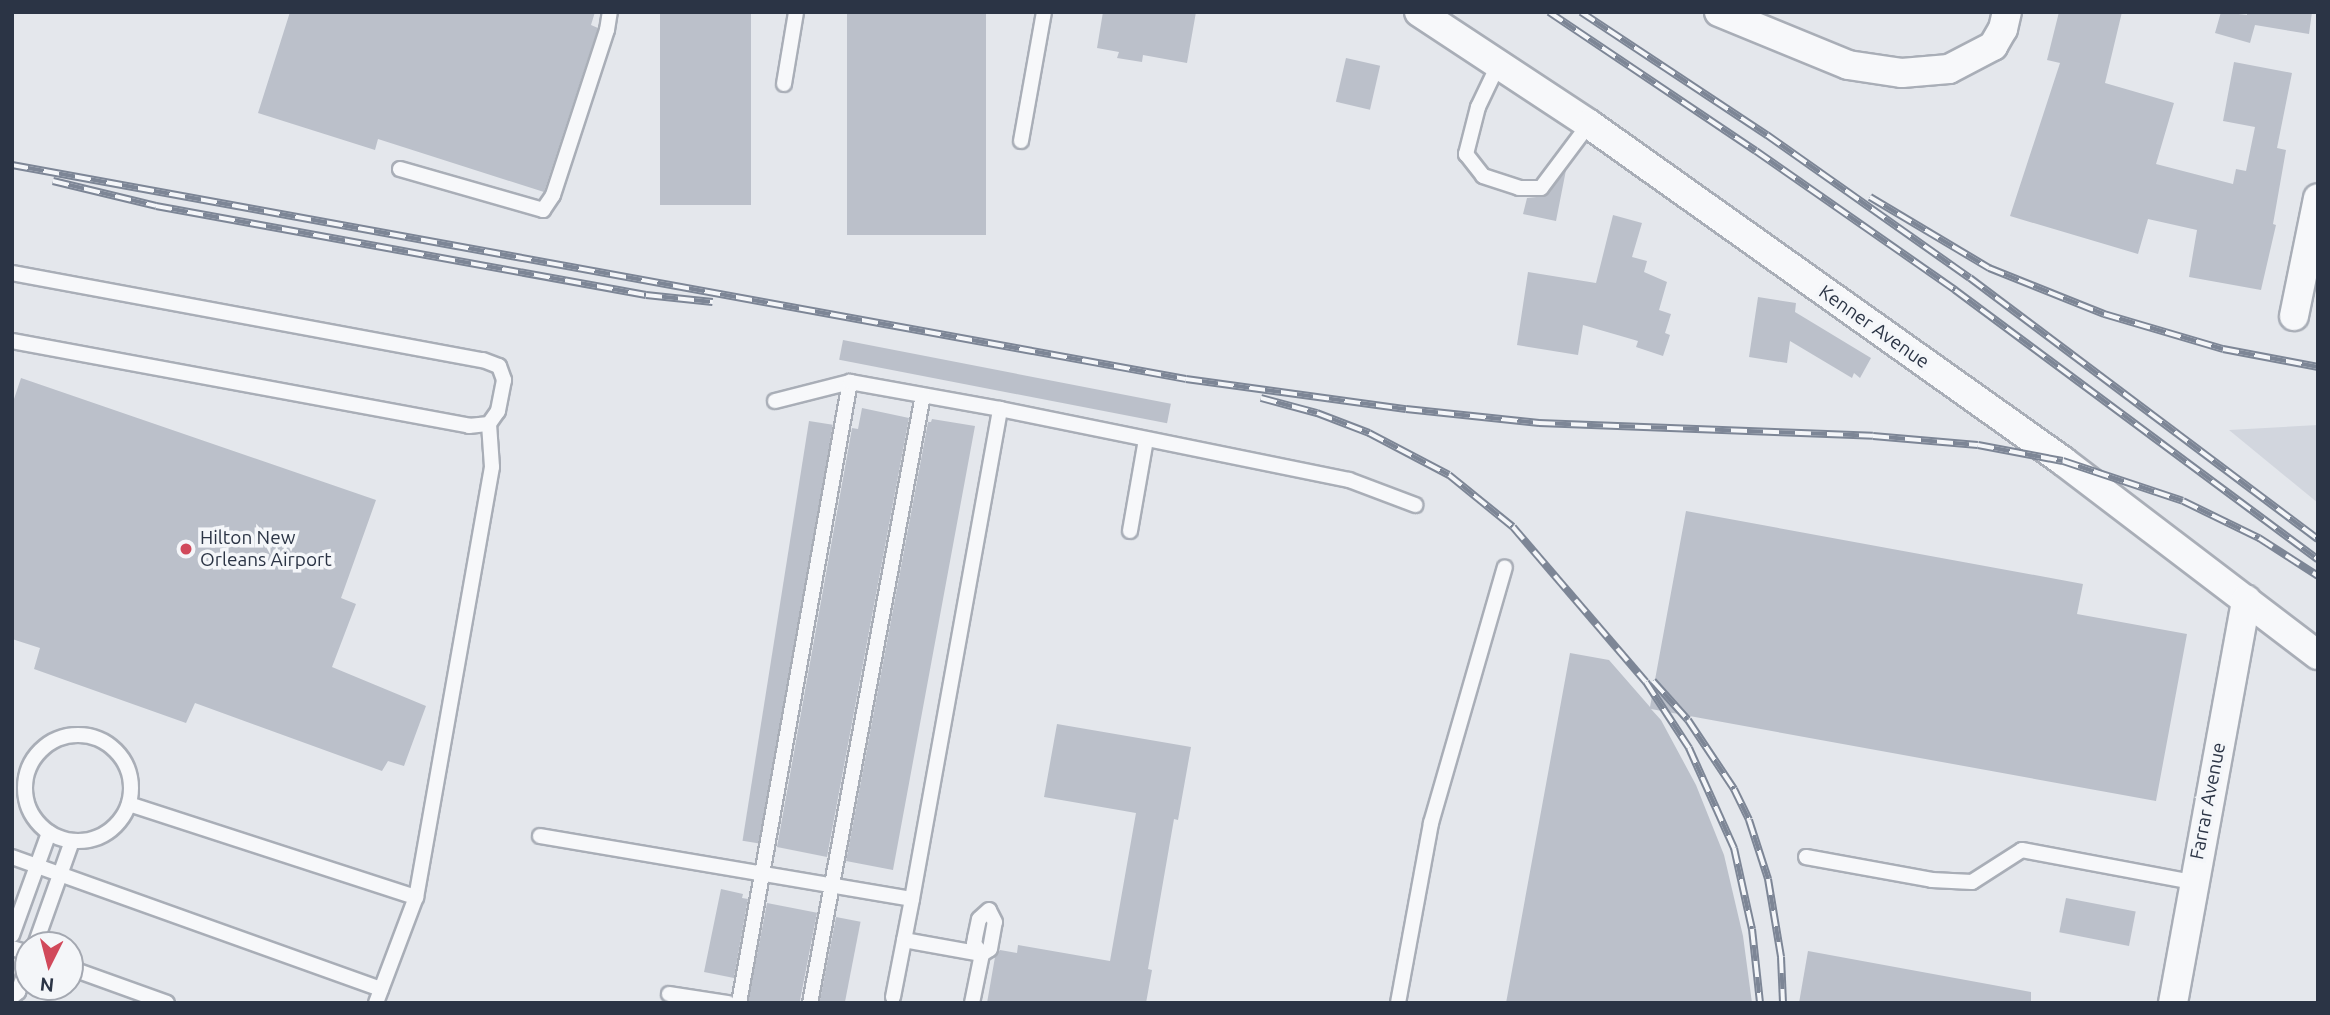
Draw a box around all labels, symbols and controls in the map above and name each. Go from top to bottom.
street label: Kenner Avenue [1814,281,1934,373]
place label: Hilton New Orleans Airport [200,527,332,571]
marker: Hilton New Orleans Airport [178,541,194,557]
street label: Farrar Avenue [2185,741,2231,861]
north arrow [14,931,84,1001]
text: N [39,973,55,997]

